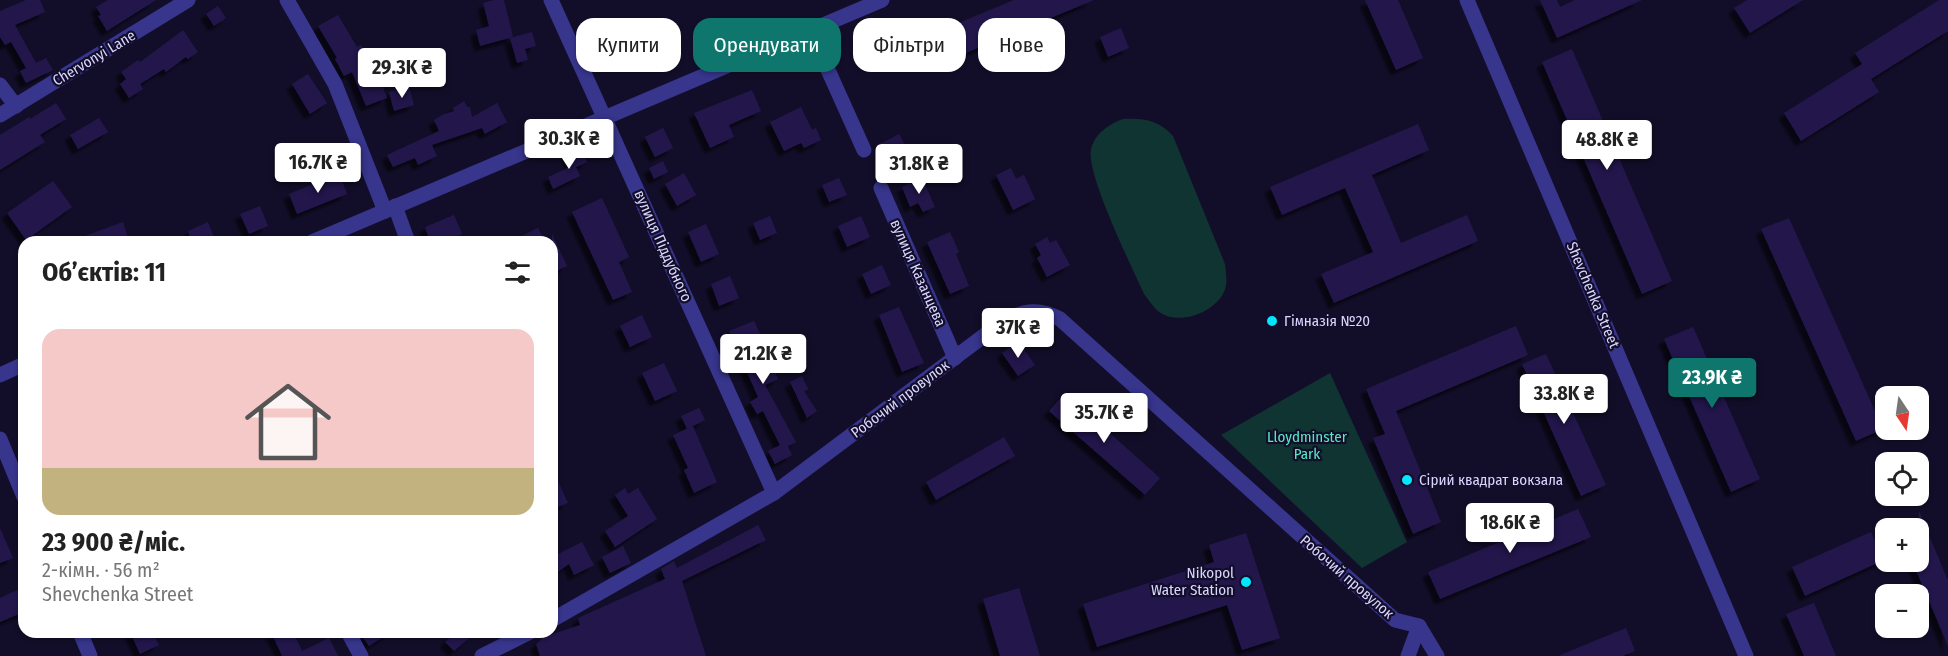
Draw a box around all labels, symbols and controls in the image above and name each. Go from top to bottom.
chip: Купити [576,18,681,72]
chip: Орендувати [693,18,841,72]
chip: Фільтри [853,18,966,72]
chip: Нове [978,18,1065,72]
street label: Chervonyi Lane [49,26,139,90]
pin: 29.3K ₴ [347,48,457,99]
text: 29.3K ₴ [372,55,432,79]
pin: 30.3K ₴ [514,119,624,170]
pin: 48.8K ₴ [1552,120,1662,171]
text: 30.3K ₴ [538,126,600,150]
text: 48.8K ₴ [1576,127,1638,151]
pin: 16.7K ₴ [263,143,373,194]
pin: 31.8K ₴ [864,144,974,195]
text: 16.7K ₴ [289,150,347,174]
text: 31.8K ₴ [889,151,949,175]
street label: вулиця Піддубного [630,187,696,305]
street label: вулиця Казанцева [886,217,950,329]
street label: Shevchenka Street [1563,239,1623,351]
icon: filters [501,256,534,289]
text: Об’єктів: 11 [42,257,166,288]
pin: 37K ₴ [976,308,1060,359]
place label: Гімназія №20 [1284,312,1370,330]
marker: Гімназія №20 [1265,314,1279,328]
text: 37K ₴ [996,315,1040,339]
pin: 21.2K ₴ [708,334,818,385]
text: 21.2K ₴ [734,341,792,365]
street label: Робочий провулок [847,356,953,442]
pin: 23.9K ₴ [1657,358,1767,409]
text: 23.9K ₴ [1682,365,1742,389]
icon: home [234,368,342,476]
pin: 33.8K ₴ [1509,374,1619,425]
text: 33.8K ₴ [1534,381,1594,405]
north arrow [1875,386,1929,440]
map controls [1875,386,1929,638]
pin: 35.7K ₴ [1049,393,1159,444]
text: 35.7K ₴ [1075,400,1133,424]
park label: Lloydminster Park [1267,428,1348,463]
button: locate [1875,452,1929,506]
place label: Сірий квадрат вокзала [1419,471,1563,489]
marker: Сірий квадрат вокзала [1400,473,1414,487]
pin: 18.6K ₴ [1455,503,1565,554]
text: 18.6K ₴ [1480,510,1540,534]
button: + [1875,518,1929,572]
text: 23 900 ₴/міс. [42,527,185,558]
street label: Робочий провулок [1296,531,1398,623]
text: 2-кімн. · 56 m² [42,558,160,582]
place label: Nikopol Water Station [1151,564,1234,599]
marker: Nikopol Water Station [1239,575,1253,589]
text: Shevchenka Street [42,582,193,606]
button: − [1875,584,1929,638]

